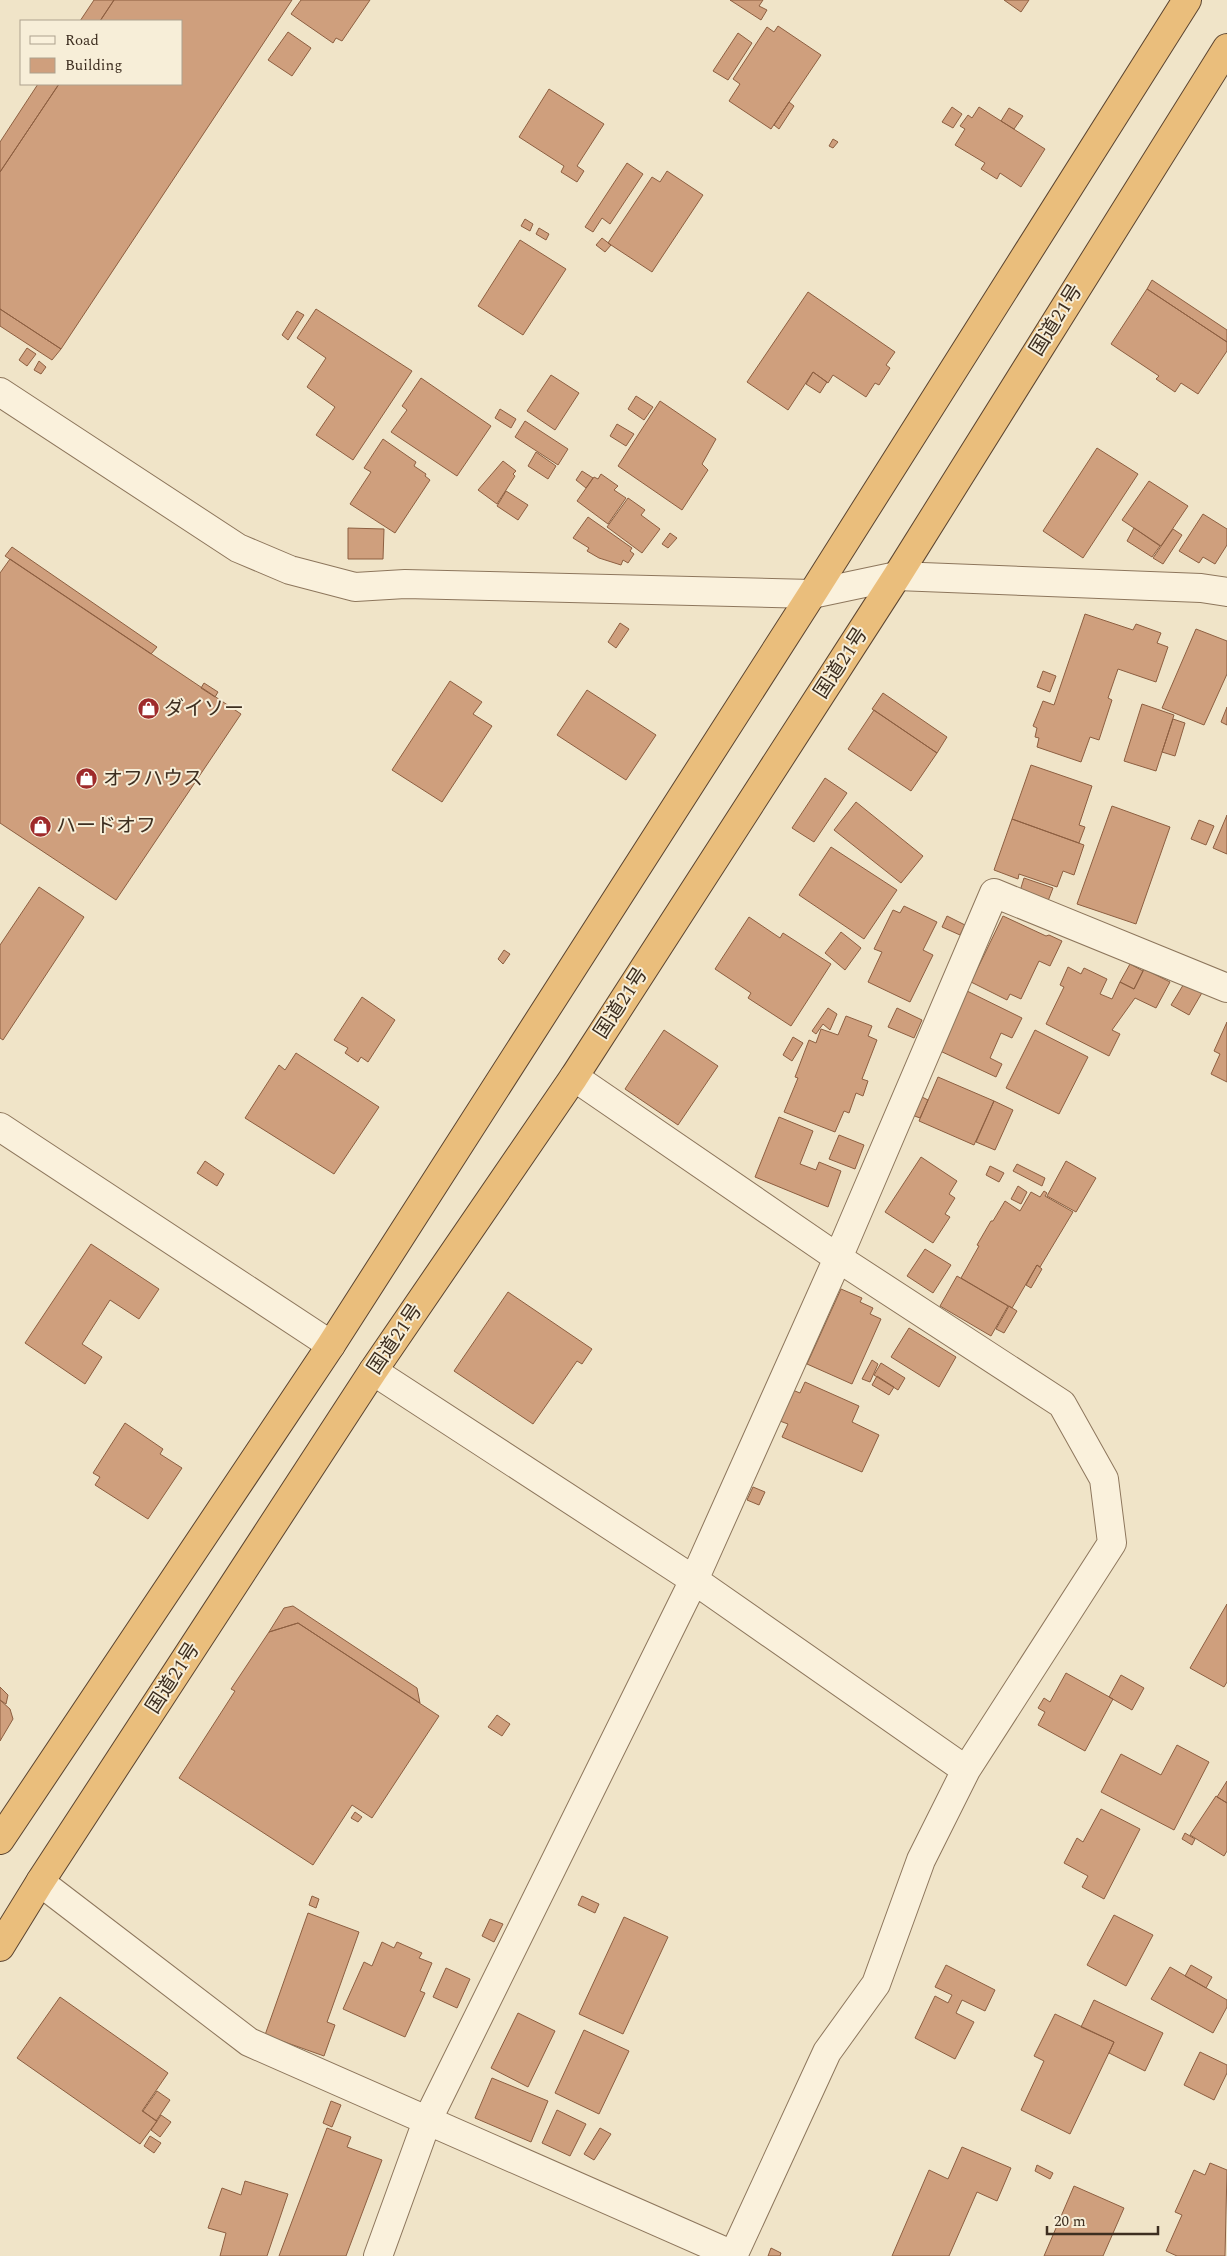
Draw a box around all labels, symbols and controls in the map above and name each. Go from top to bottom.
legend [20,20,182,85]
text: Road [65,29,99,52]
text: Building [65,54,122,77]
street label: 国道21号 [1022,278,1090,362]
street label: 国道21号 [807,621,875,705]
place label: ダイソー [164,694,244,724]
shop icon: ダイソー [136,697,160,721]
place label: オフハウス [103,764,203,794]
shop icon: オフハウス [75,767,99,791]
place label: ハードオフ [56,811,156,841]
shop icon: ハードオフ [28,814,52,838]
street label: 国道21号 [587,961,655,1045]
street label: 国道21号 [360,1297,430,1381]
street label: 国道21号 [139,1636,207,1720]
scale bar [1047,2204,1158,2236]
text: 20 m [1054,2210,1086,2233]

